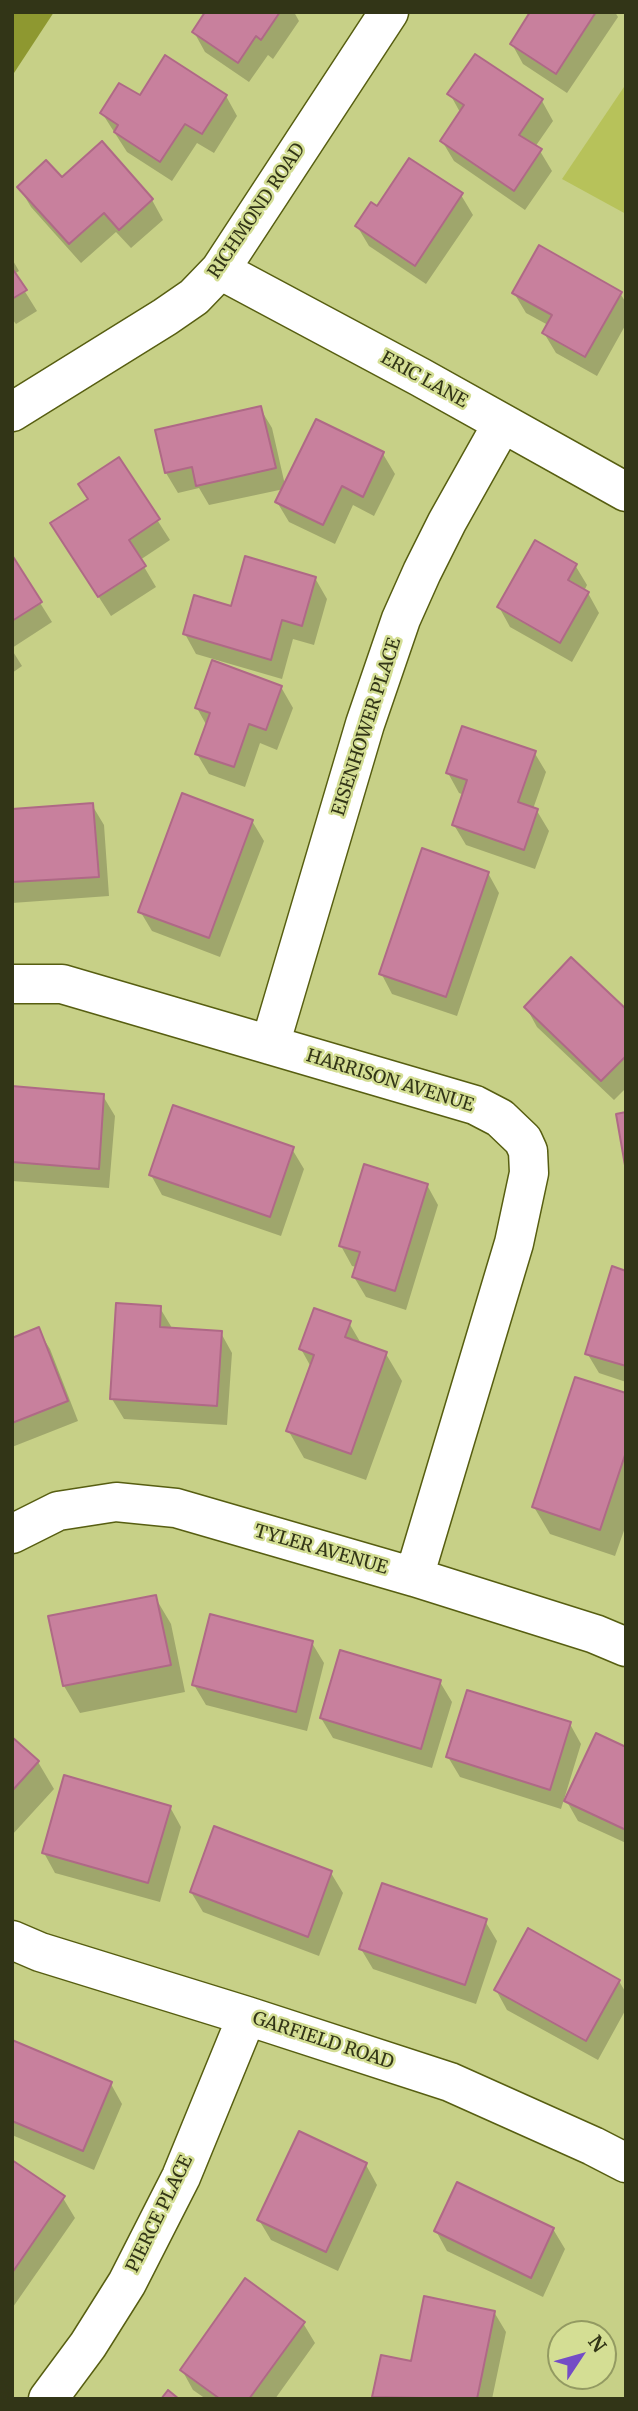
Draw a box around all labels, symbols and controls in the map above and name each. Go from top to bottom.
street label: RICHMOND ROAD [204,139,310,283]
street label: ERIC LANE [377,347,471,413]
street label: EISENHOWER PLACE [328,635,406,819]
street label: HARRISON AVENUE [304,1045,476,1117]
street label: TYLER AVENUE [252,1521,390,1579]
street label: GARFIELD ROAD [250,2008,396,2074]
street label: PIERCE PLACE [122,2152,198,2276]
north arrow [547,2320,617,2390]
text: N [583,2331,611,2357]

